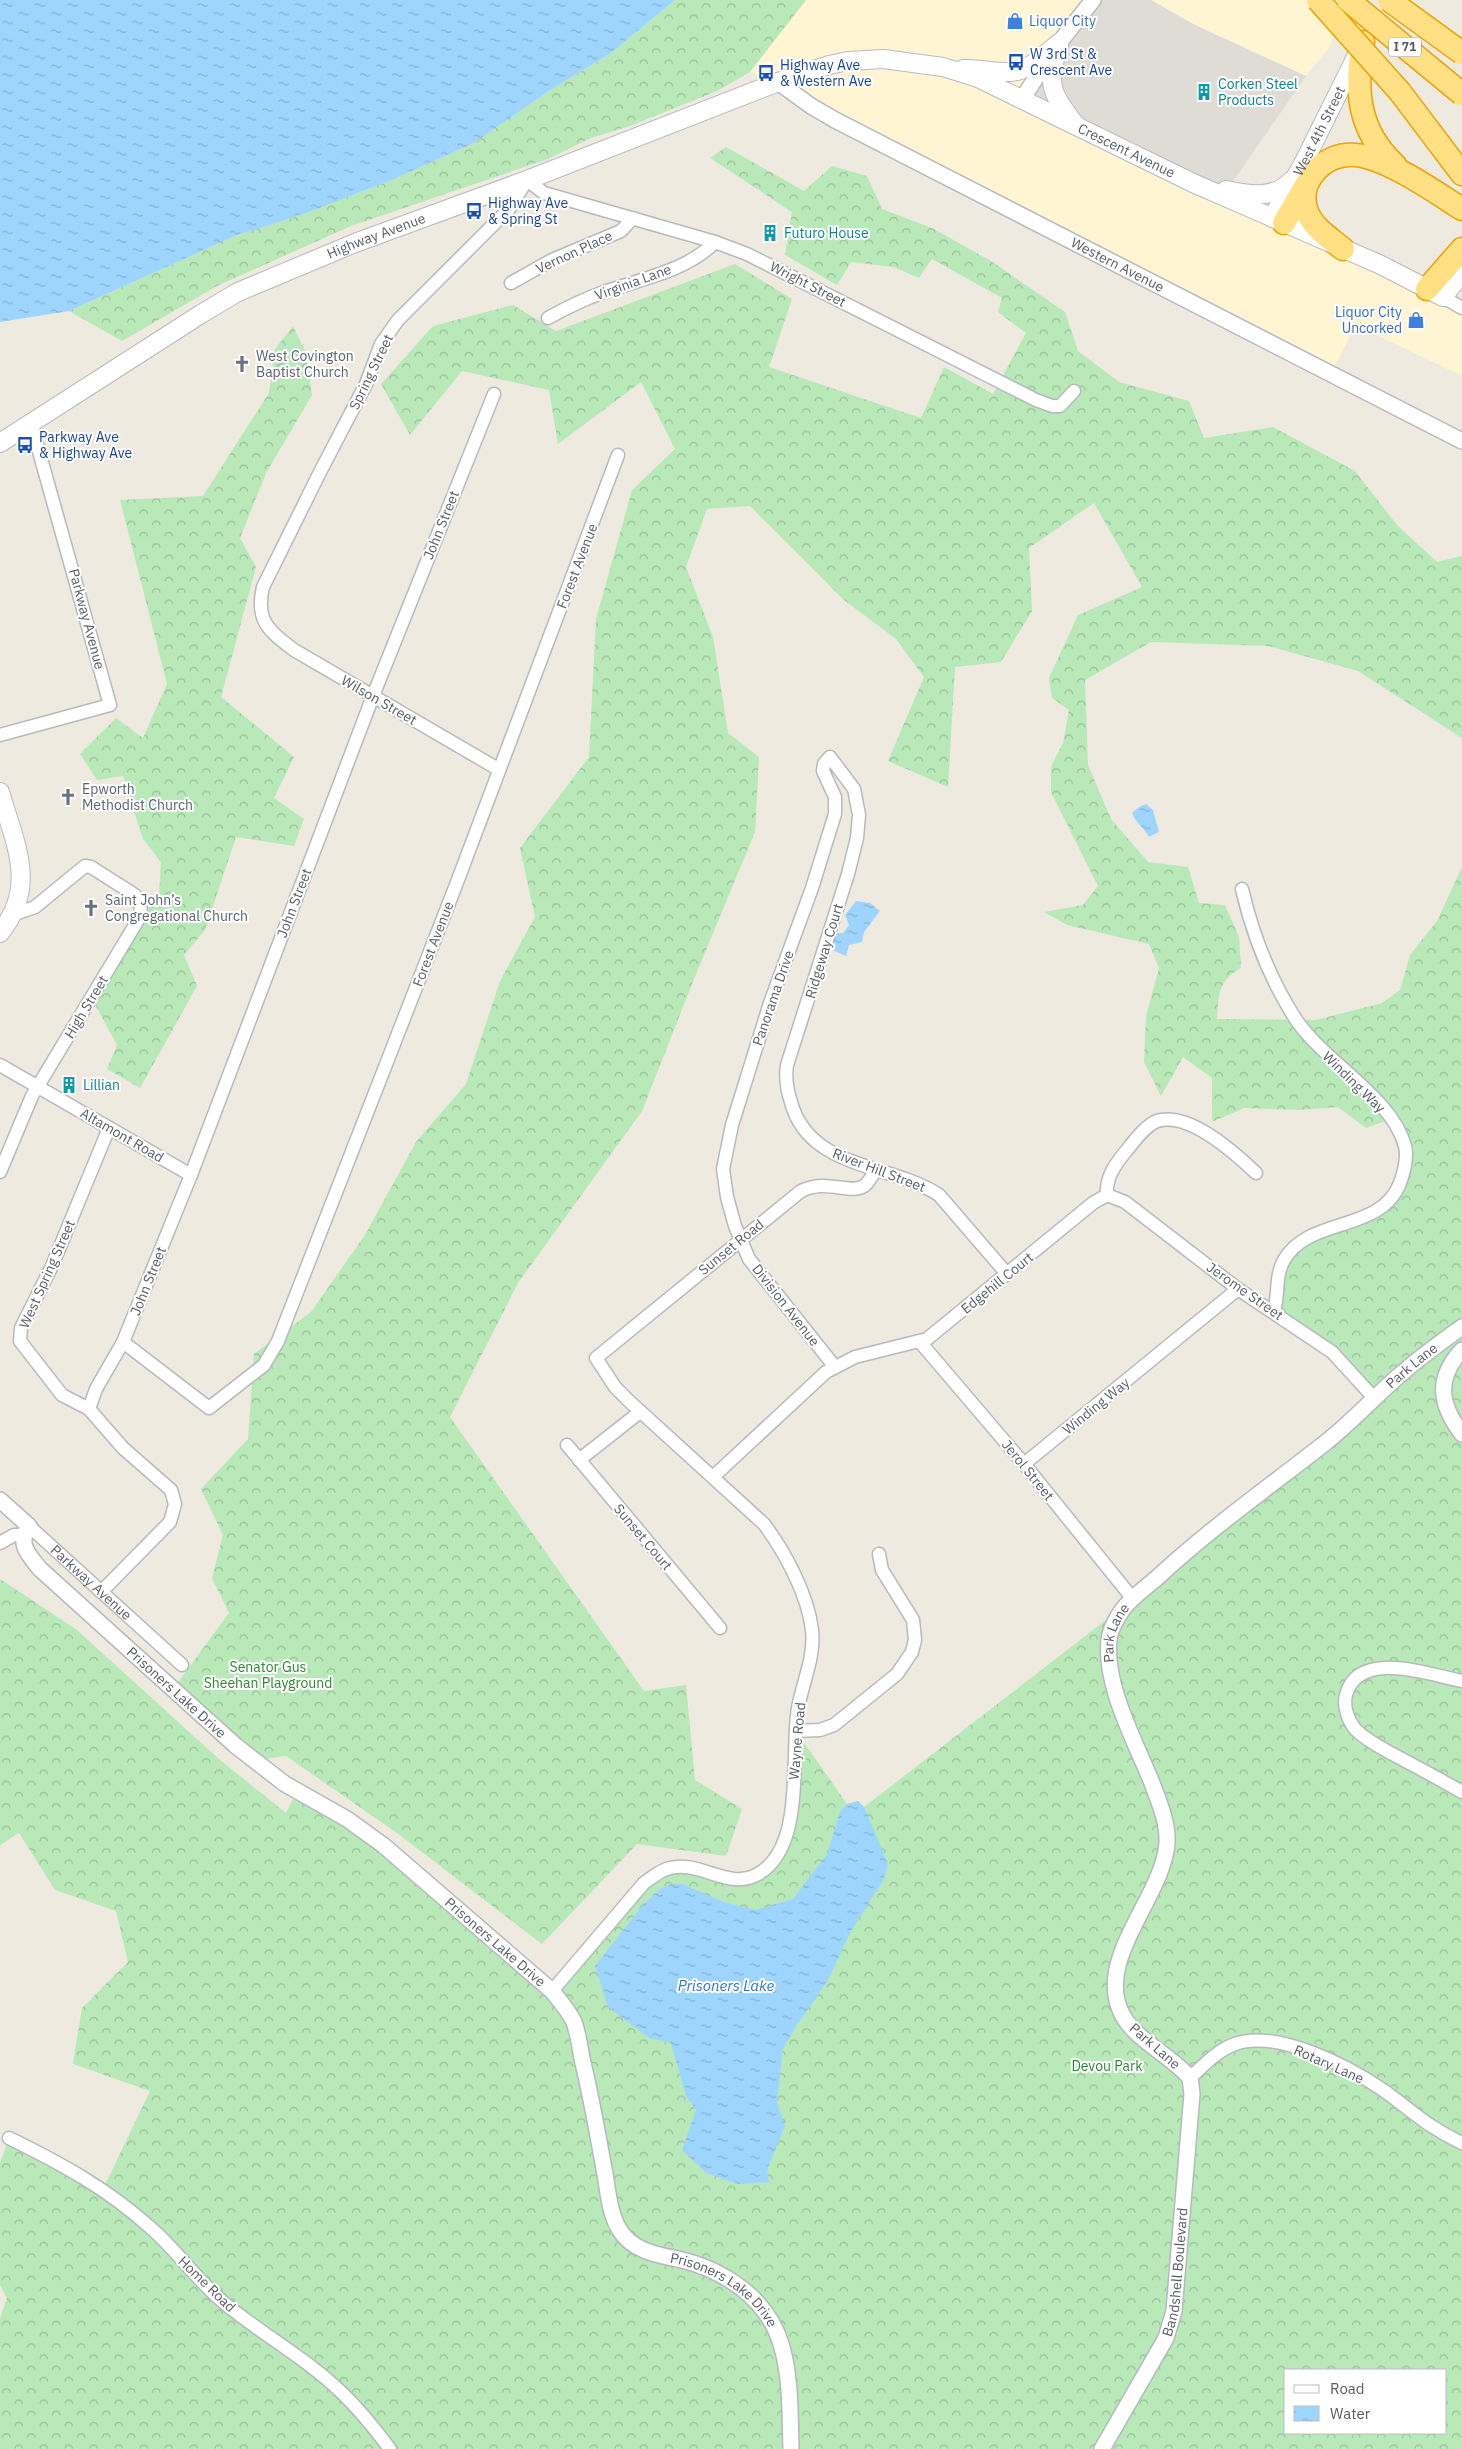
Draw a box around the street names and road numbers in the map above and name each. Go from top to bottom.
road number: I 71 [1389,38,1421,56]
street label: West 4th Street [1289,83,1349,179]
street label: Crescent Avenue [1075,119,1178,182]
street label: Highway Avenue [324,209,428,263]
street label: Vernon Place [533,226,615,278]
street label: Western Avenue [1068,233,1167,296]
street label: Wright Street [767,257,849,311]
street label: Virginia Lane [592,260,674,304]
street label: Spring Street [345,331,397,413]
street label: John Street [419,488,463,562]
street label: Forest Avenue [553,521,602,611]
street label: Parkway Avenue [65,567,109,672]
street label: Wilson Street [338,671,420,729]
street label: John Street [273,866,315,940]
street label: Forest Avenue [409,899,458,989]
street label: Ridgeway Court [801,901,847,1001]
street label: Panorama Drive [748,948,798,1048]
street label: High Street [60,972,112,1042]
street label: Winding Way [1319,1047,1389,1117]
street label: Altamont Road [77,1104,167,1166]
street label: River Hill Street [830,1144,928,1196]
street label: Sunset Road [695,1215,767,1279]
street label: West Spring Street [15,1217,79,1331]
street label: John Street [126,1244,170,1318]
street label: Edgehill Court [957,1248,1037,1318]
street label: Jerome Street [1203,1258,1287,1324]
street label: Division Avenue [748,1260,824,1350]
street label: Park Lane [1382,1339,1441,1392]
street label: Winding Way [1059,1374,1133,1438]
street label: Jerol Street [998,1436,1058,1504]
street label: Sunset Court [610,1500,676,1574]
street label: Parkway Avenue [47,1541,136,1624]
street label: Park Lane [1099,1599,1133,1663]
street label: Prisoners Lake Drive [123,1643,230,1742]
street label: Wayne Road [785,1701,809,1781]
street label: Prisoners Lake Drive [441,1893,550,1991]
street label: Park Lane [1126,2019,1184,2073]
street label: Rotary Lane [1291,2041,1367,2088]
street label: Bandshell Boulevard [1158,2207,1192,2339]
street label: Prisoners Lake Drive [669,2249,782,2330]
street label: Home Road [174,2252,240,2316]

